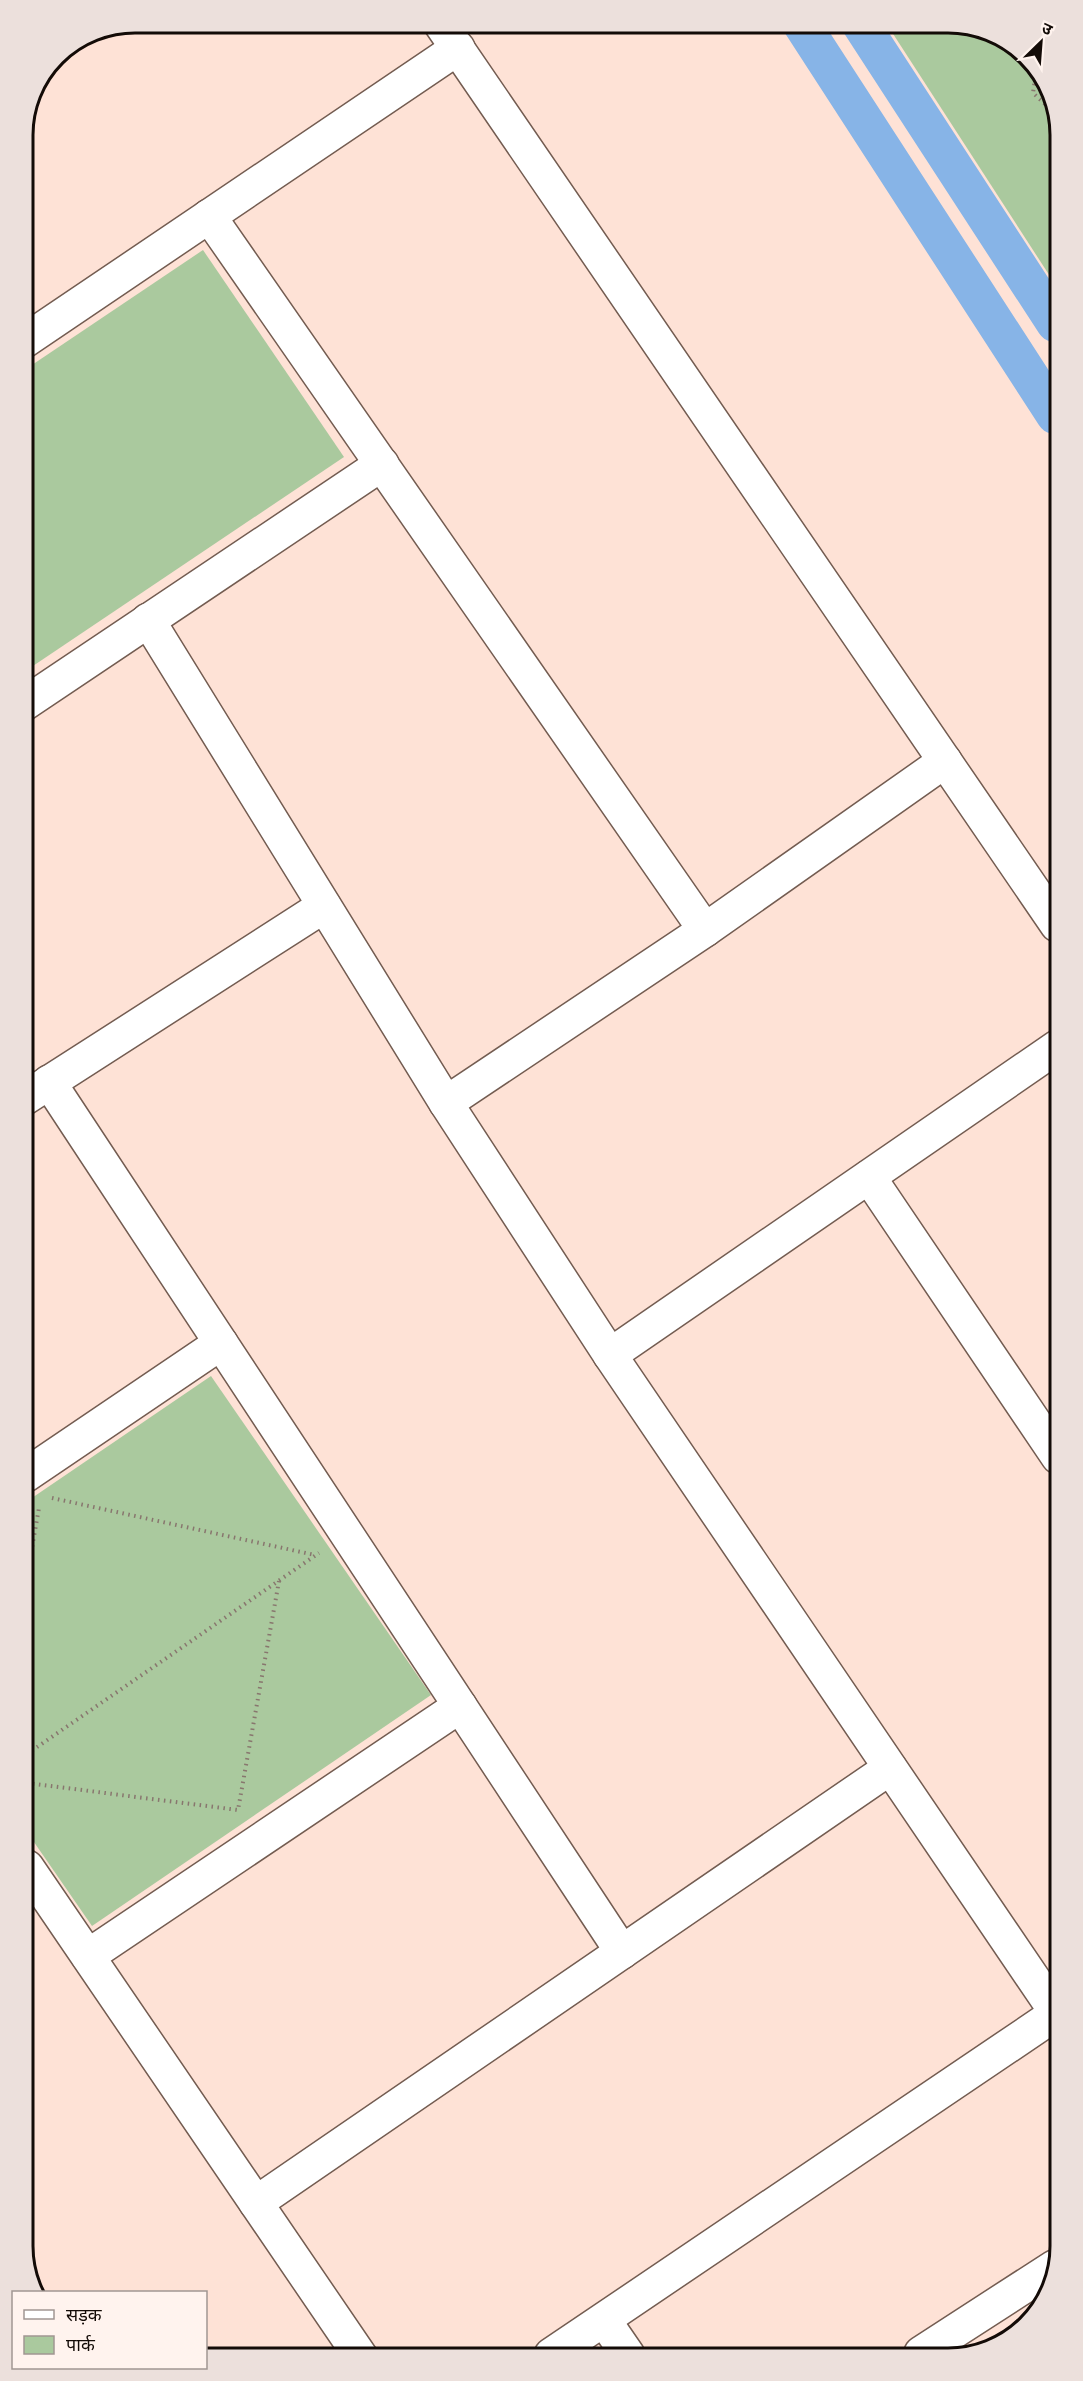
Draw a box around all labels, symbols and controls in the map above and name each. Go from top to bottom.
north arrow [1011,12,1071,72]
text: उ [1038,16,1057,42]
legend [12,2291,207,2369]
text: सड़क [66,2302,103,2328]
text: पार्क [66,2332,96,2358]

